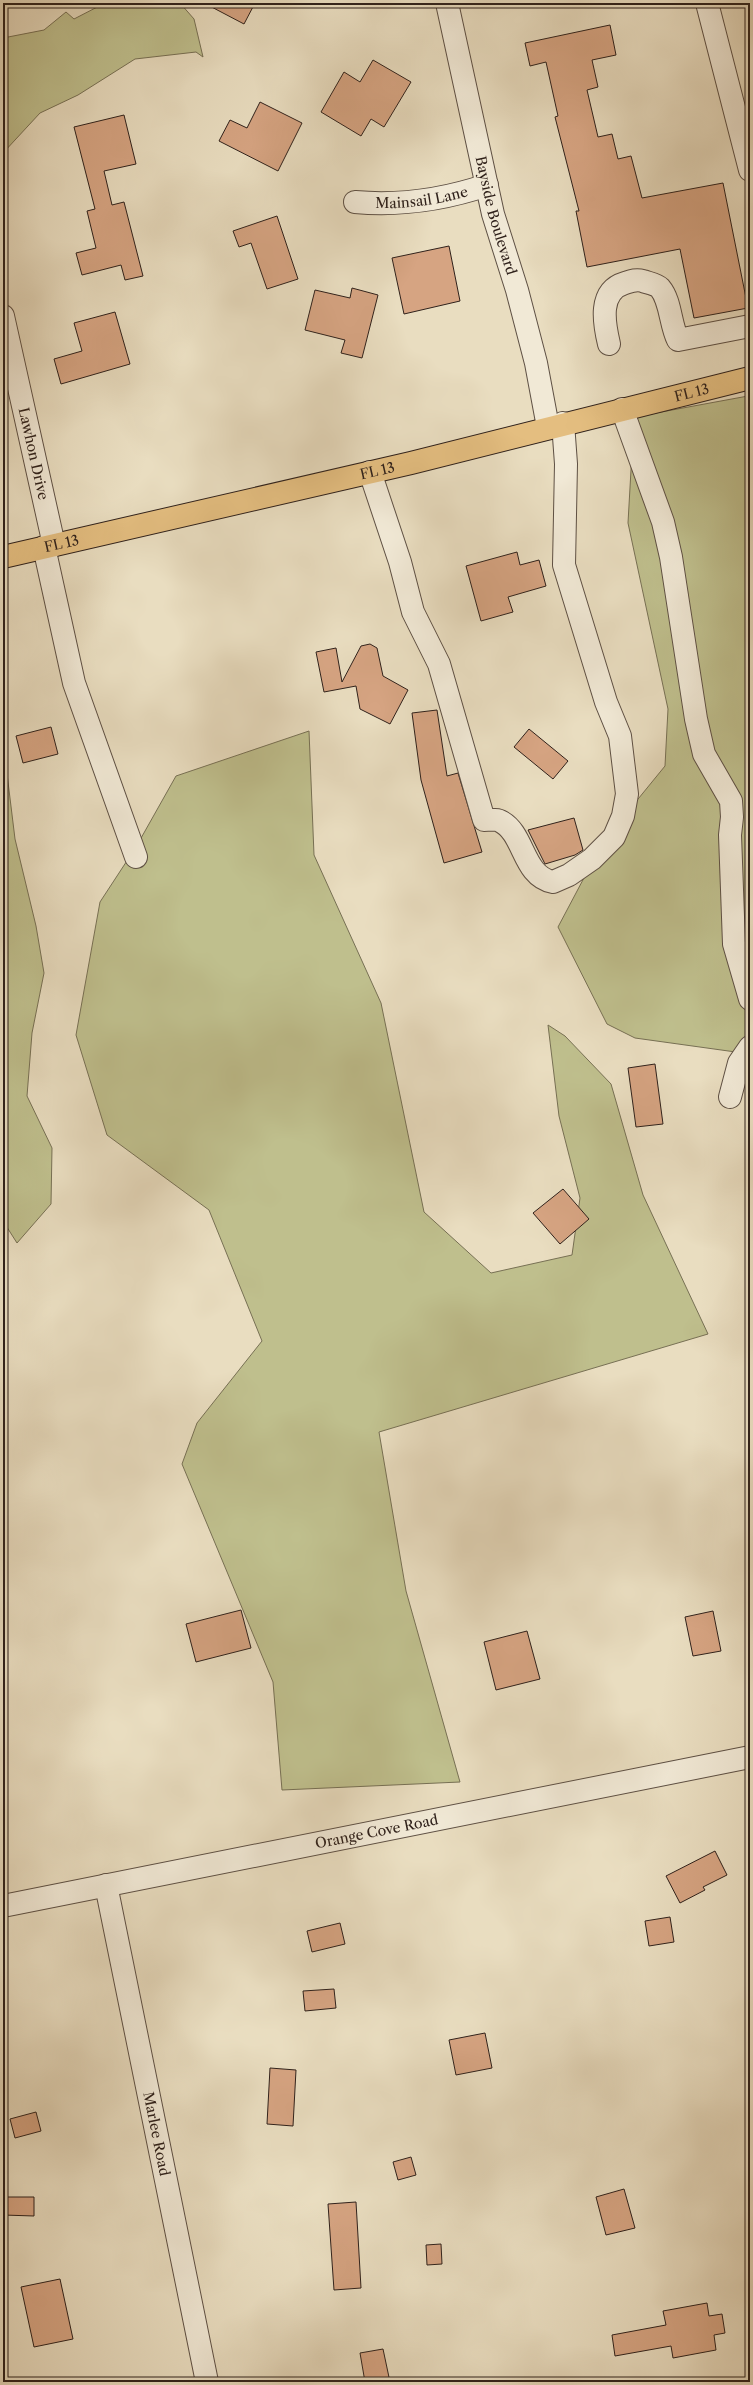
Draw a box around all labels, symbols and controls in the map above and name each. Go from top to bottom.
street label: Bayside Boulevard [472,154,521,277]
street label: Mainsail Lane [375,182,470,212]
street label: FL 13 [672,380,711,406]
street label: Lawhon Drive [15,406,53,502]
street label: FL 13 [358,458,396,484]
street label: FL 13 [42,531,81,556]
street label: Orange Cove Road [314,1810,440,1853]
street label: Marlee Road [139,2090,174,2178]

